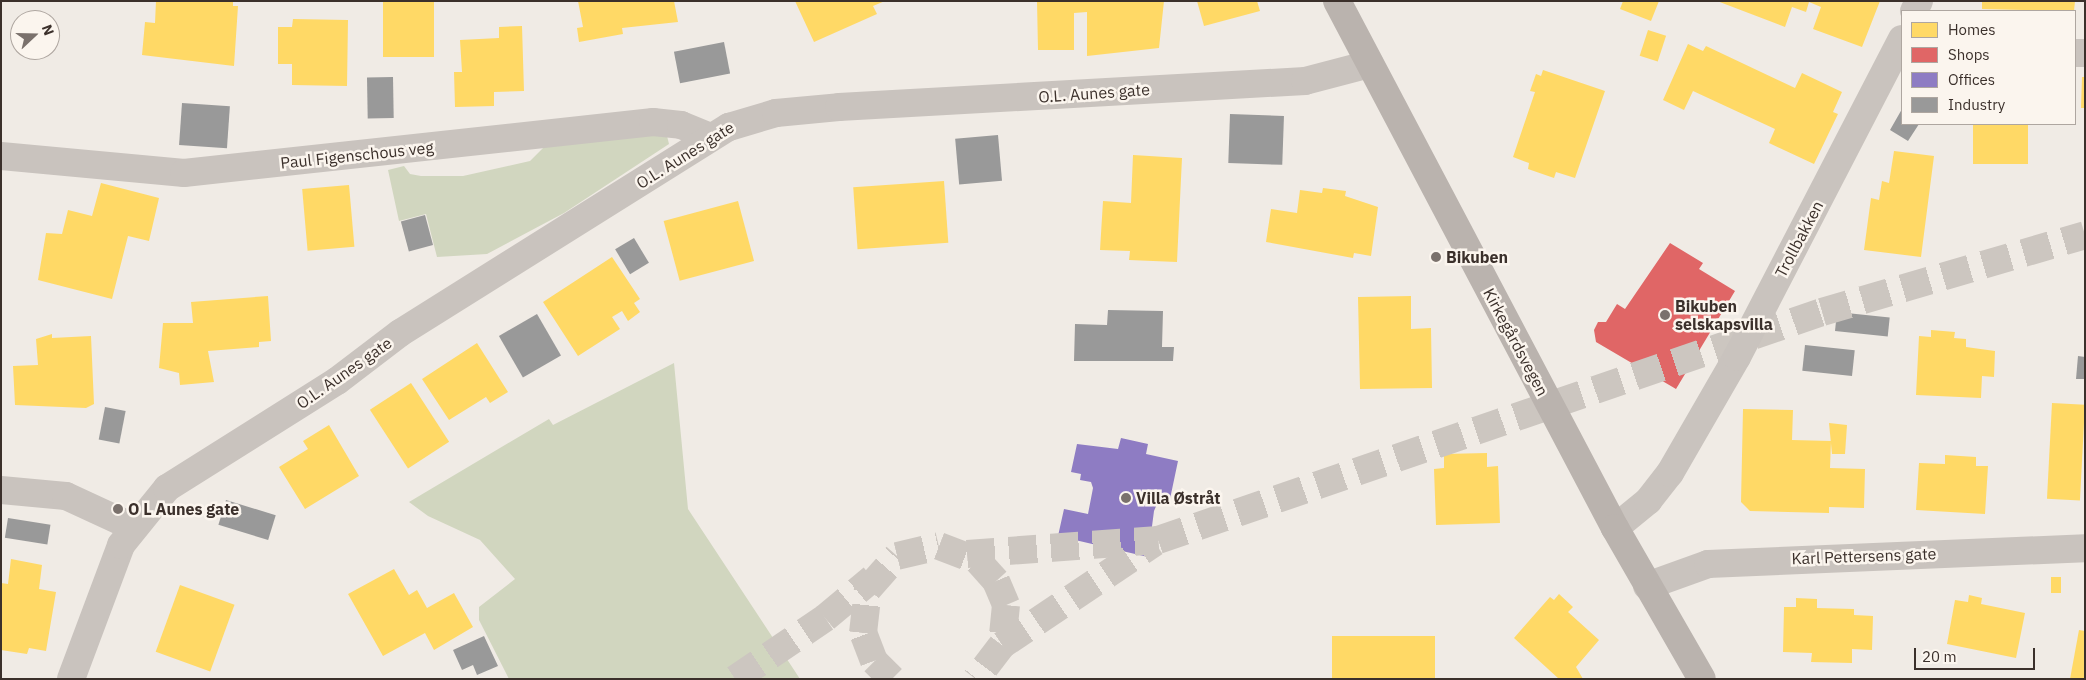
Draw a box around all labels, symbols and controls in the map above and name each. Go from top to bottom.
north arrow [10,10,60,60]
legend [1901,10,2076,125]
text: Homes [1948,20,1996,39]
text: N [38,22,58,38]
text: Shops [1948,45,1990,64]
text: Offices [1948,70,1995,89]
street label: O.L. Aunes gate [1038,80,1150,106]
text: Industry [1948,95,2005,114]
street label: O.L. Aunes gate [633,117,737,193]
street label: Paul Figenschous veg [279,137,435,173]
street label: Trollbakken [1771,197,1827,281]
place label: Bikuben [1446,247,1508,267]
marker: Bikuben [1430,251,1442,263]
street label: Kirkegårdsvegen [1480,285,1552,399]
place label: Bikuben selskapsvilla [1675,296,1773,334]
marker: Bikuben selskapsvilla [1659,309,1671,321]
street label: O.L. Aunes gate [293,333,395,413]
place label: Villa Østråt [1136,488,1220,508]
marker: Villa Østråt [1120,492,1132,504]
place label: O L Aunes gate [128,499,239,519]
marker: O L Aunes gate [112,503,124,515]
street label: Karl Pettersens gate [1791,544,1937,568]
scale bar [1916,638,2037,670]
text: 20 m [1922,647,1957,666]

